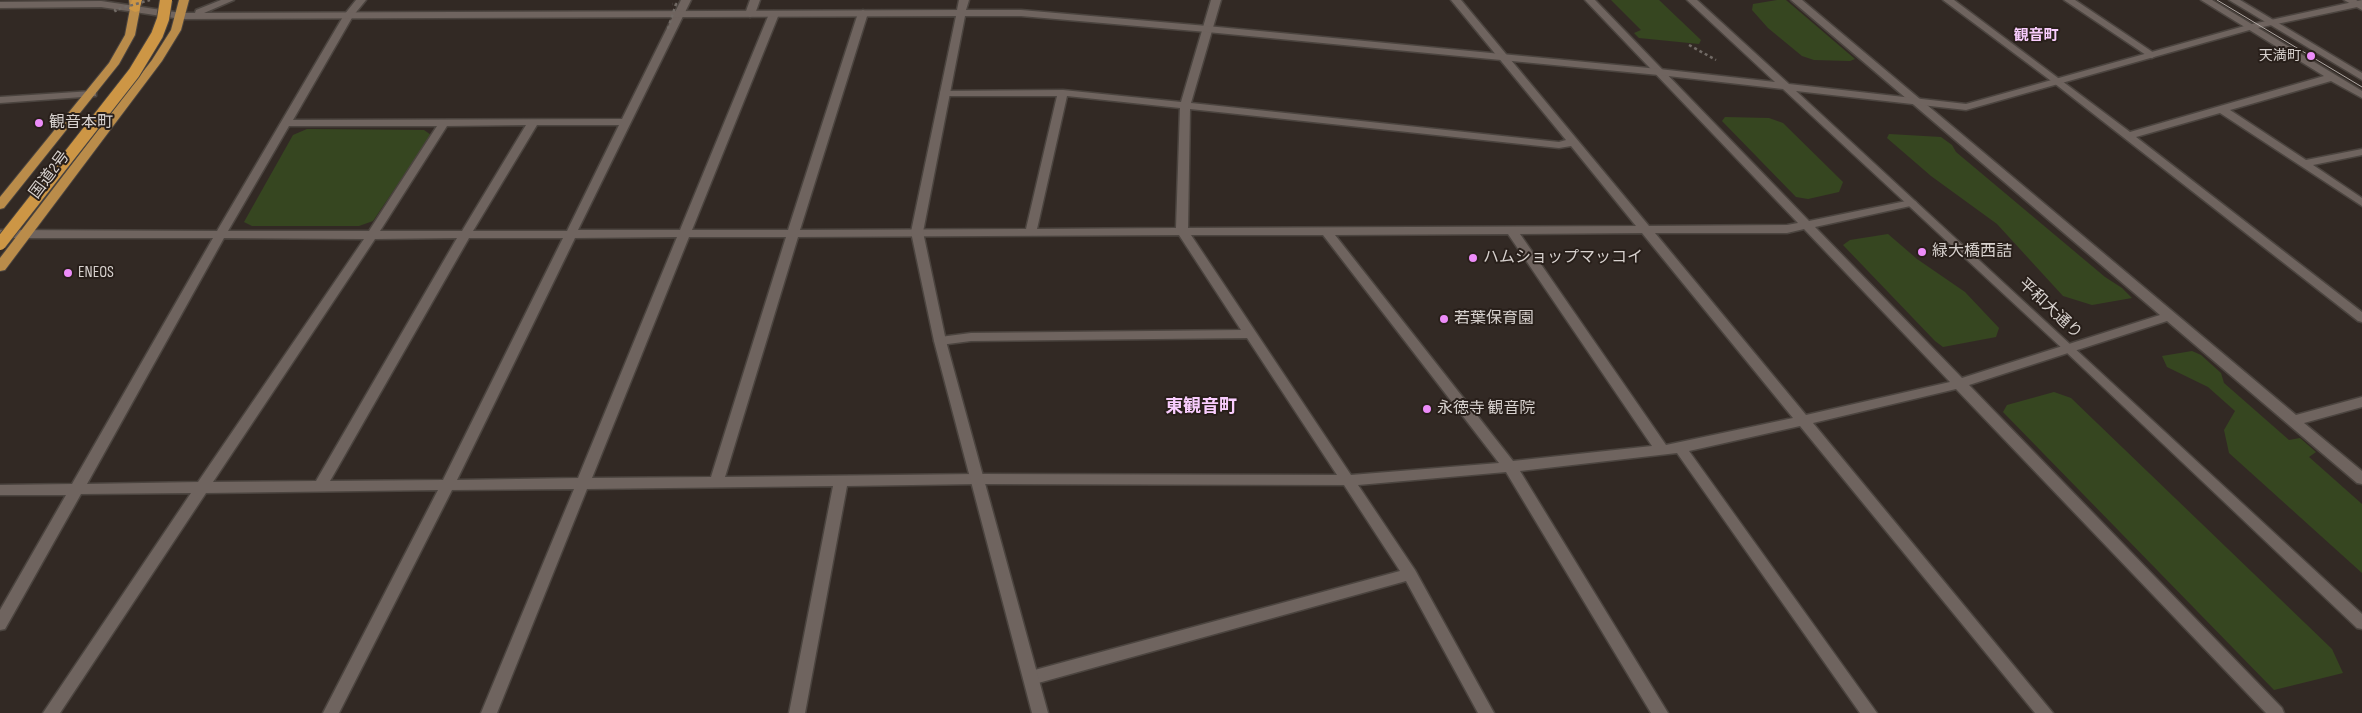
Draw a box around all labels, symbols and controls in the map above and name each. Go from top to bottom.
district label: 観音町 [2014,27,2058,45]
place label: 天満町 [2259,48,2301,64]
marker: 天満町 [2305,50,2317,62]
place label: 観音本町 [49,113,113,133]
marker: 観音本町 [33,117,45,129]
street label: 国道2号 [26,147,74,203]
place label: 緑大橋西詰 [1932,242,2012,262]
marker: 緑大橋西詰 [1916,246,1928,258]
place label: ハムショップマッコイ [1483,248,1643,268]
marker: ハムショップマッコイ [1467,252,1479,264]
place label: ENEOS [78,263,114,283]
marker: ENEOS [62,267,74,279]
street label: 平和大通り [2014,275,2086,343]
place label: 若葉保育園 [1454,309,1534,329]
marker: 若葉保育園 [1438,313,1450,325]
district label: 東観音町 [1165,396,1237,418]
place label: 永徳寺 観音院 [1437,399,1536,419]
marker: 永徳寺 観音院 [1421,403,1433,415]

